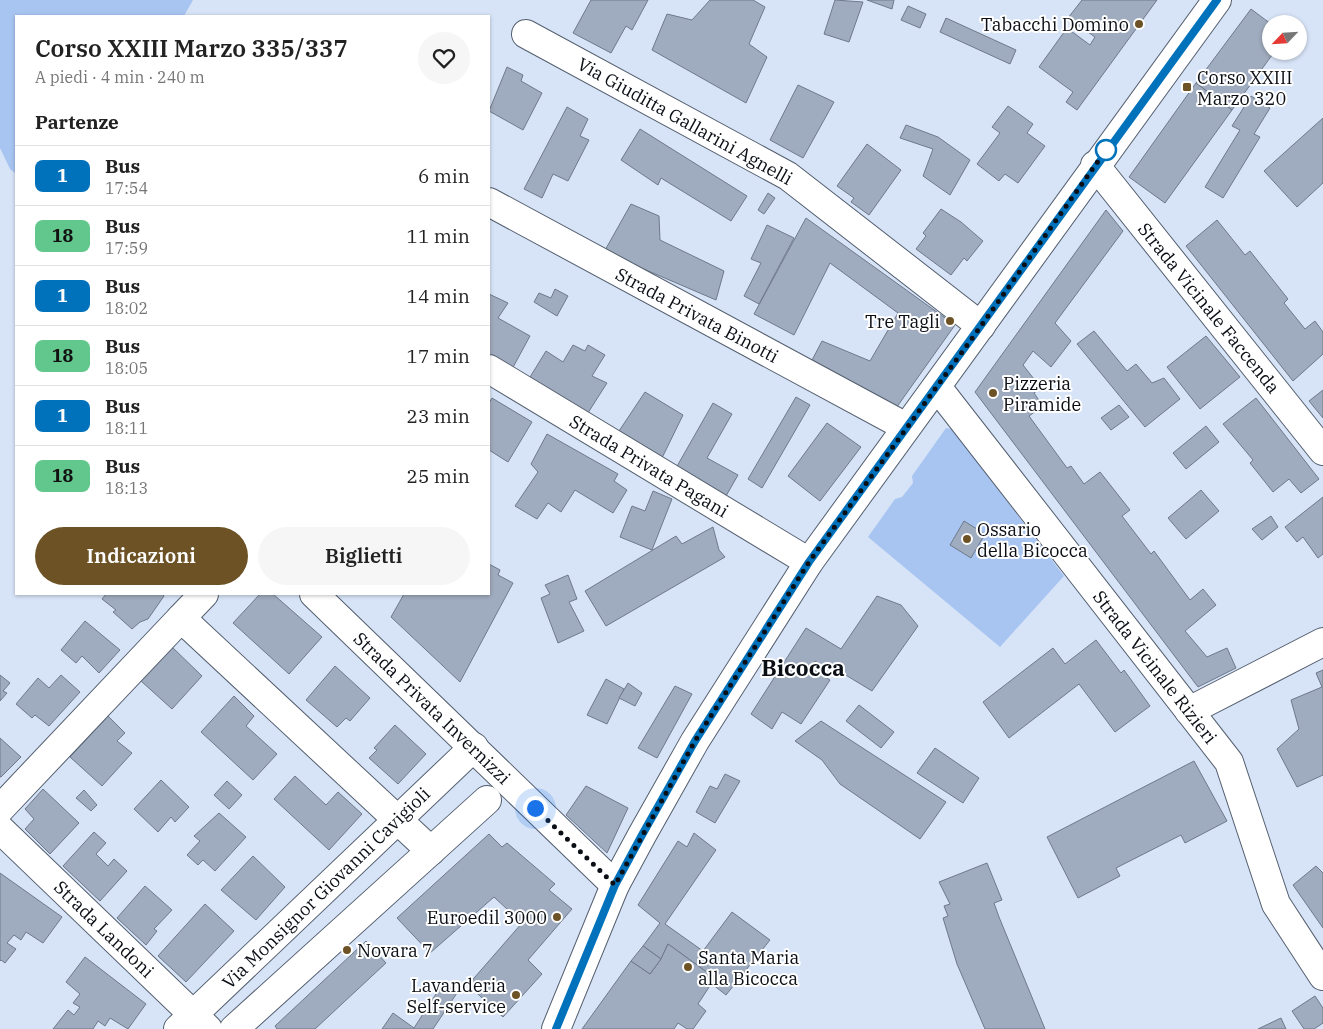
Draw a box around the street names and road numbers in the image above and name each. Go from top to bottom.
street label: Via Giuditta Gallarini Agnelli [573,52,797,190]
street label: Strada Vicinale Faccenda [1133,218,1285,398]
street label: Strada Privata Binotti [612,262,783,368]
street label: Strada Privata Pagani [565,409,733,523]
street label: Strada Vicinale Rizieri [1088,586,1222,749]
street label: Strada Privata Invernizzi [349,627,516,789]
street label: Via Monsignor Giovanni Cavigioli [217,782,435,994]
street label: Strada Landoni [49,876,159,983]

